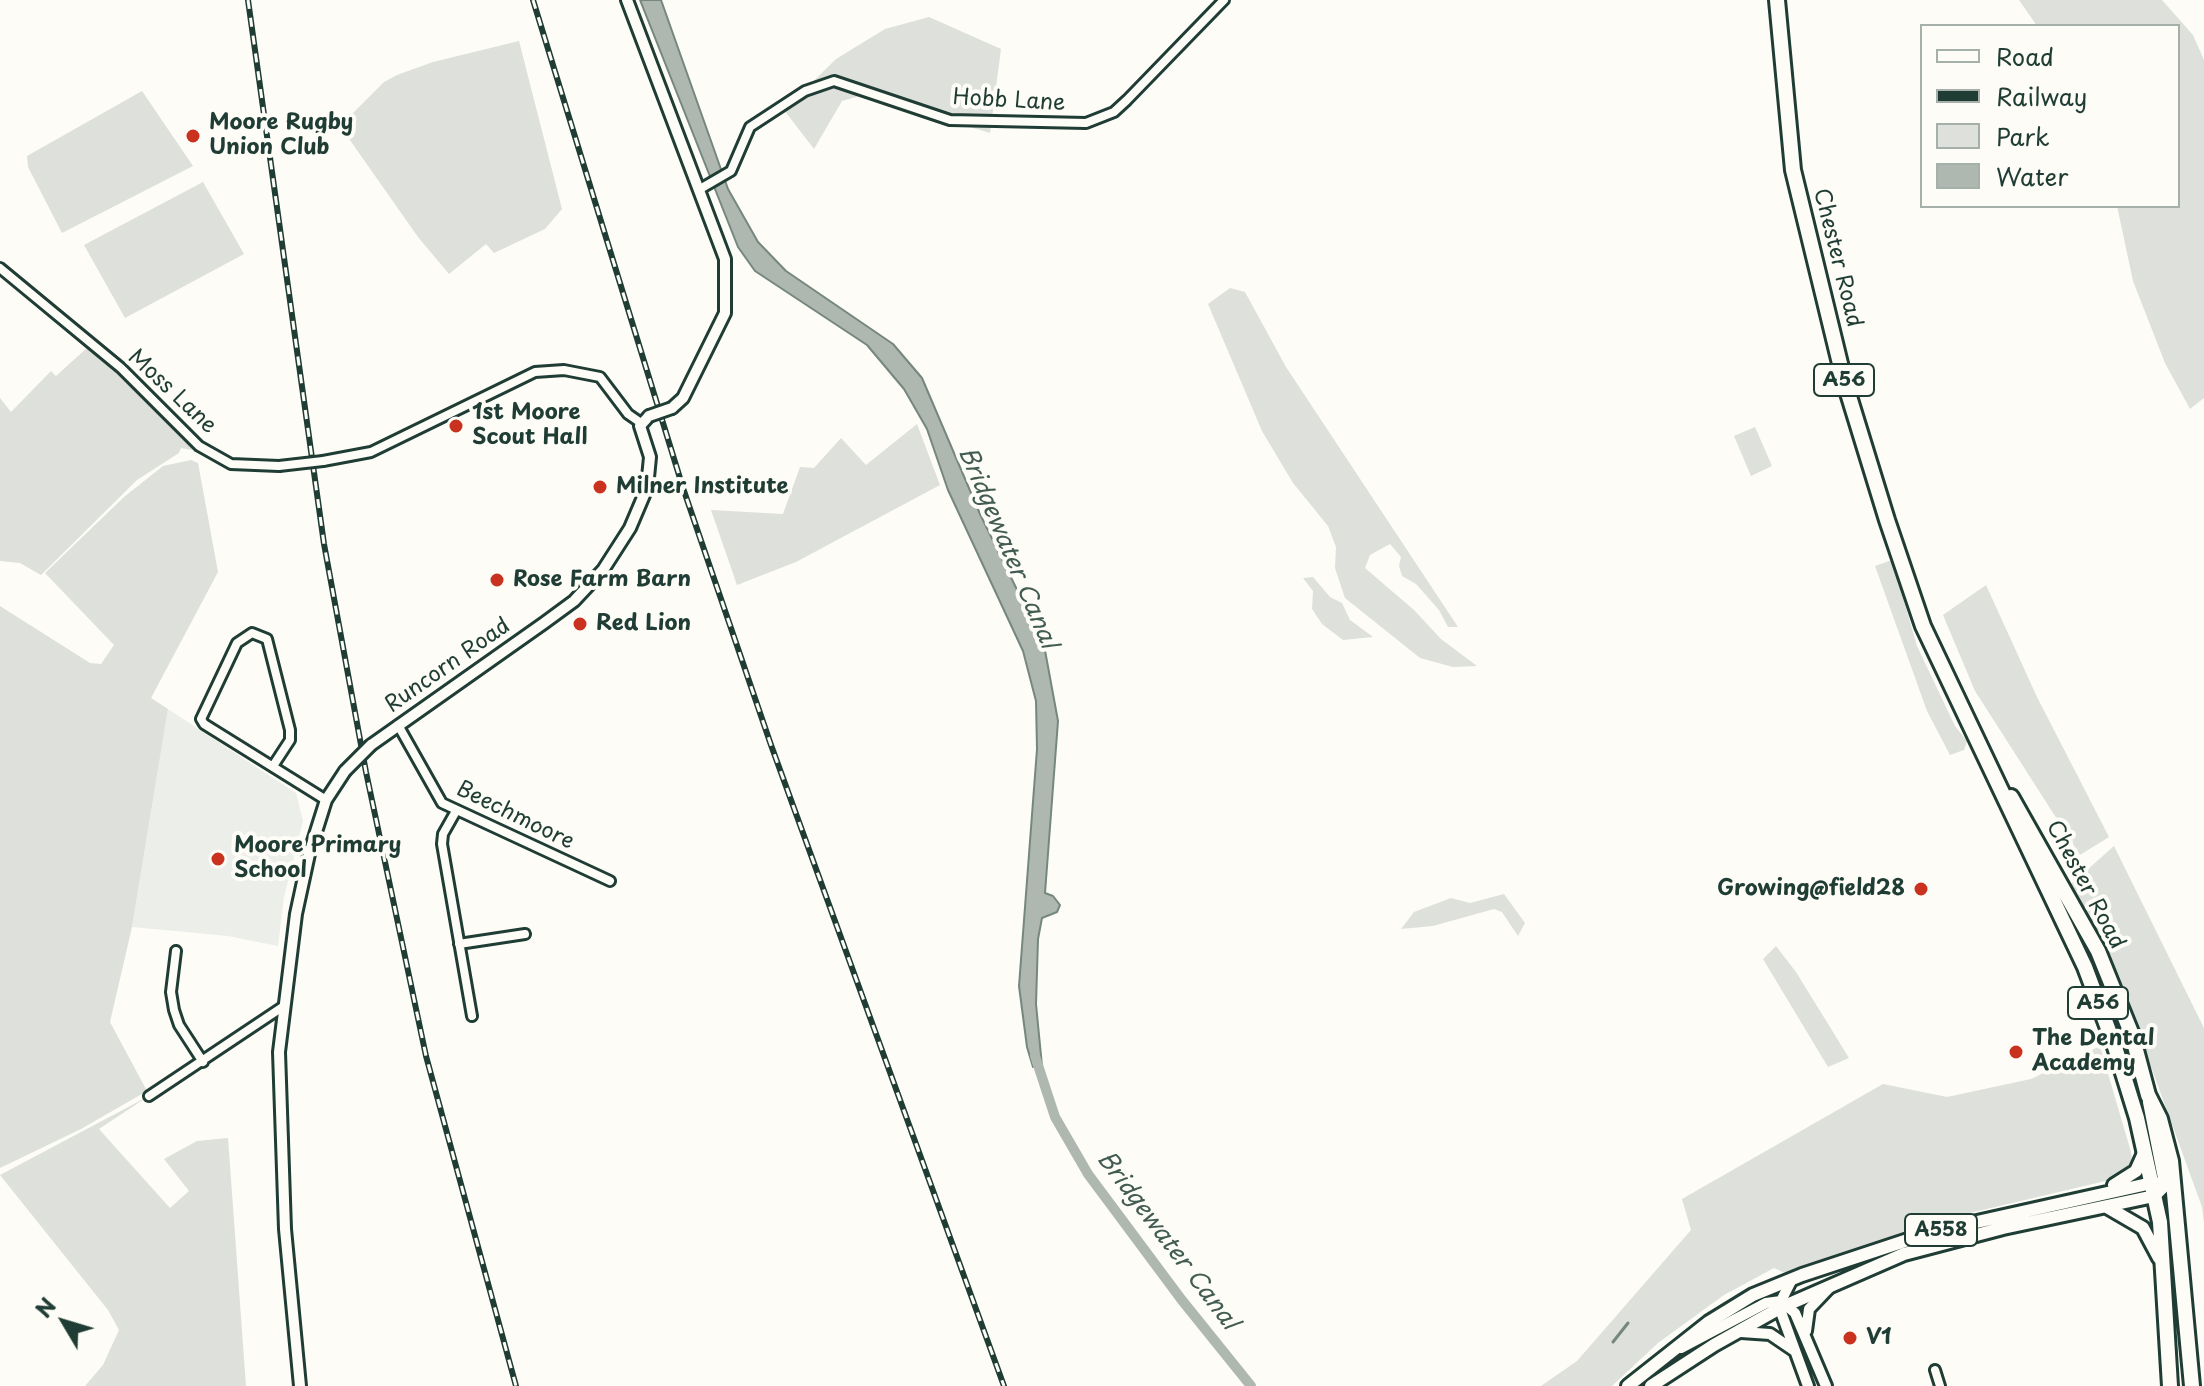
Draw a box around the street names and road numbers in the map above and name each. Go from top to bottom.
street label: Hobb Lane [952,85,1066,117]
street label: Chester Road [1807,186,1867,330]
street label: Moss Lane [122,344,222,440]
road number: A56 [1814,364,1874,396]
street label: Runcorn Road [380,613,516,719]
street label: Beechmoore [452,776,578,856]
street label: Chester Road [2040,816,2130,954]
road number: A56 [2068,987,2128,1019]
road number: A558 [1905,1214,1977,1246]

